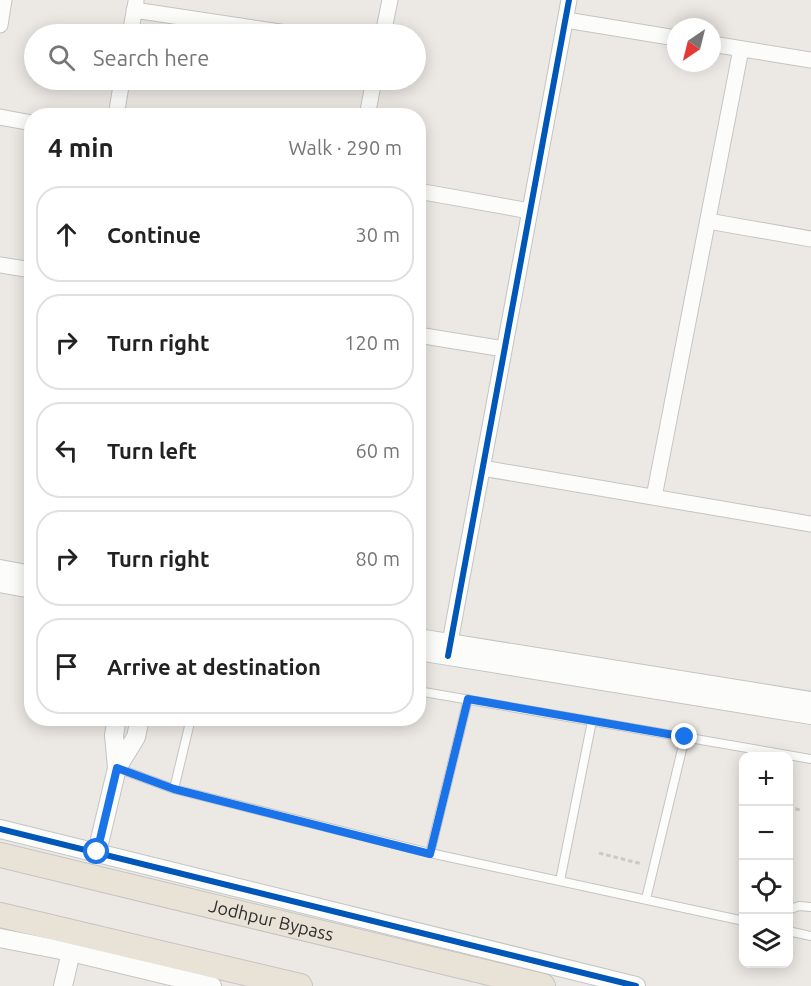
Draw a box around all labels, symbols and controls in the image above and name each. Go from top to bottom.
north arrow [667,18,721,72]
search box [24,24,426,90]
icon: search [45,41,78,74]
text: Search here [93,45,209,70]
text: 4 min [48,133,114,162]
text: Walk · 290 m [289,136,402,159]
icon: ahead [50,218,83,251]
text: Continue [107,222,201,247]
text: 30 m [356,223,400,246]
icon: right [50,326,83,359]
text: Turn right [107,330,209,355]
text: 120 m [344,331,400,354]
icon: left [50,434,83,467]
text: Turn left [107,438,197,463]
text: 60 m [356,439,400,462]
icon: right [50,542,83,575]
text: Turn right [107,546,209,571]
text: 80 m [356,547,400,570]
icon: arrive [50,650,83,683]
text: Arrive at destination [107,654,321,679]
route end [671,723,697,749]
map controls [739,752,793,968]
button: + [739,752,793,806]
button: − [739,806,793,860]
route start [83,838,109,864]
button: locate [739,860,793,914]
street label: Jodhpur Bypass [207,895,336,944]
button: layers [739,914,793,968]

